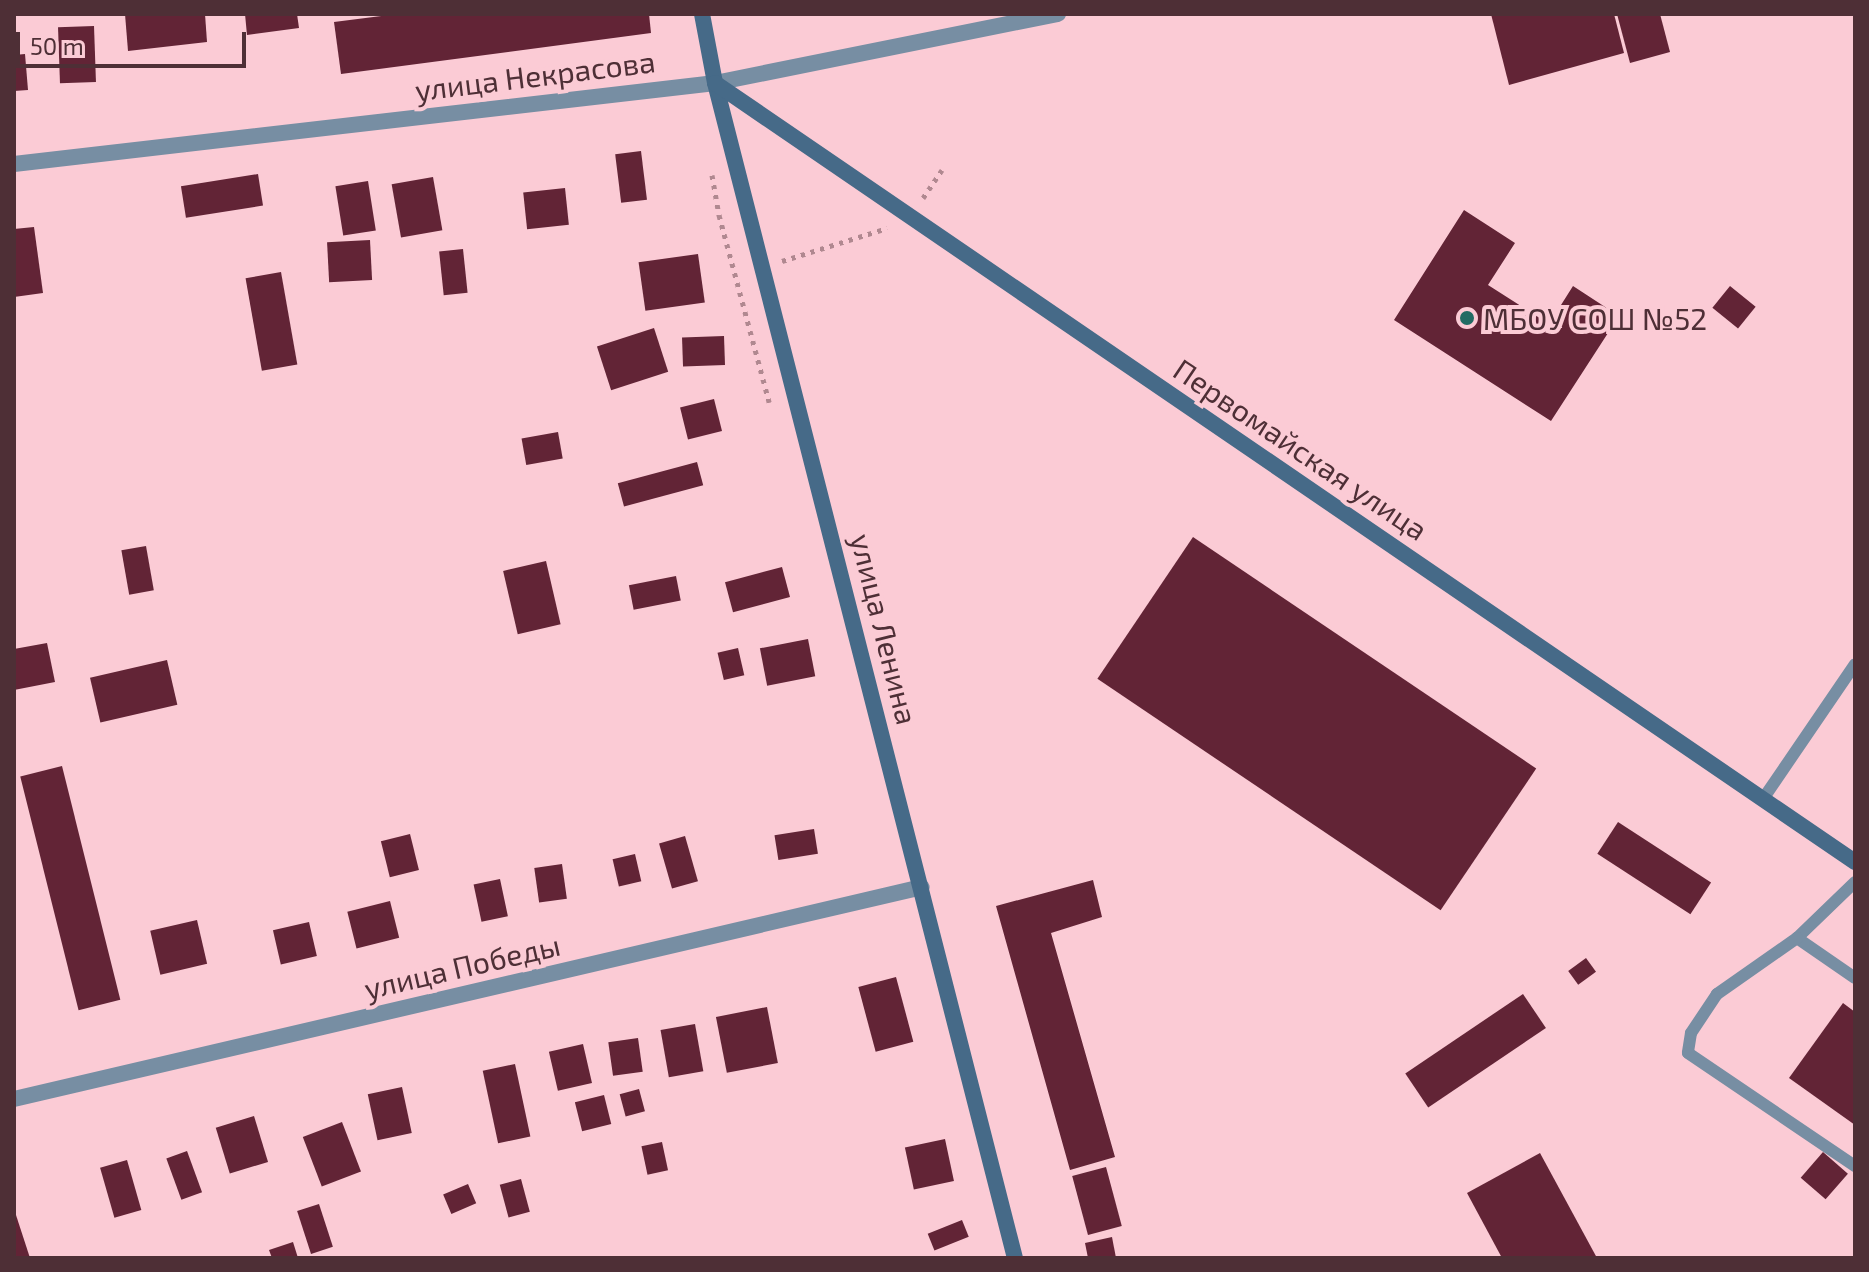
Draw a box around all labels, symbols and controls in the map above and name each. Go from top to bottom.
scale bar [20,16,250,66]
text: 50 m [30,31,84,60]
street label: улица Некрасова [413,42,657,108]
place label: МБОУ СОШ №52 [1483,300,1707,336]
marker: МБОУ СОШ №52 [1458,309,1476,327]
street label: Первомайская улица [1167,351,1435,547]
street label: улица Ленина [844,530,926,728]
street label: улица Победы [360,926,564,1006]

